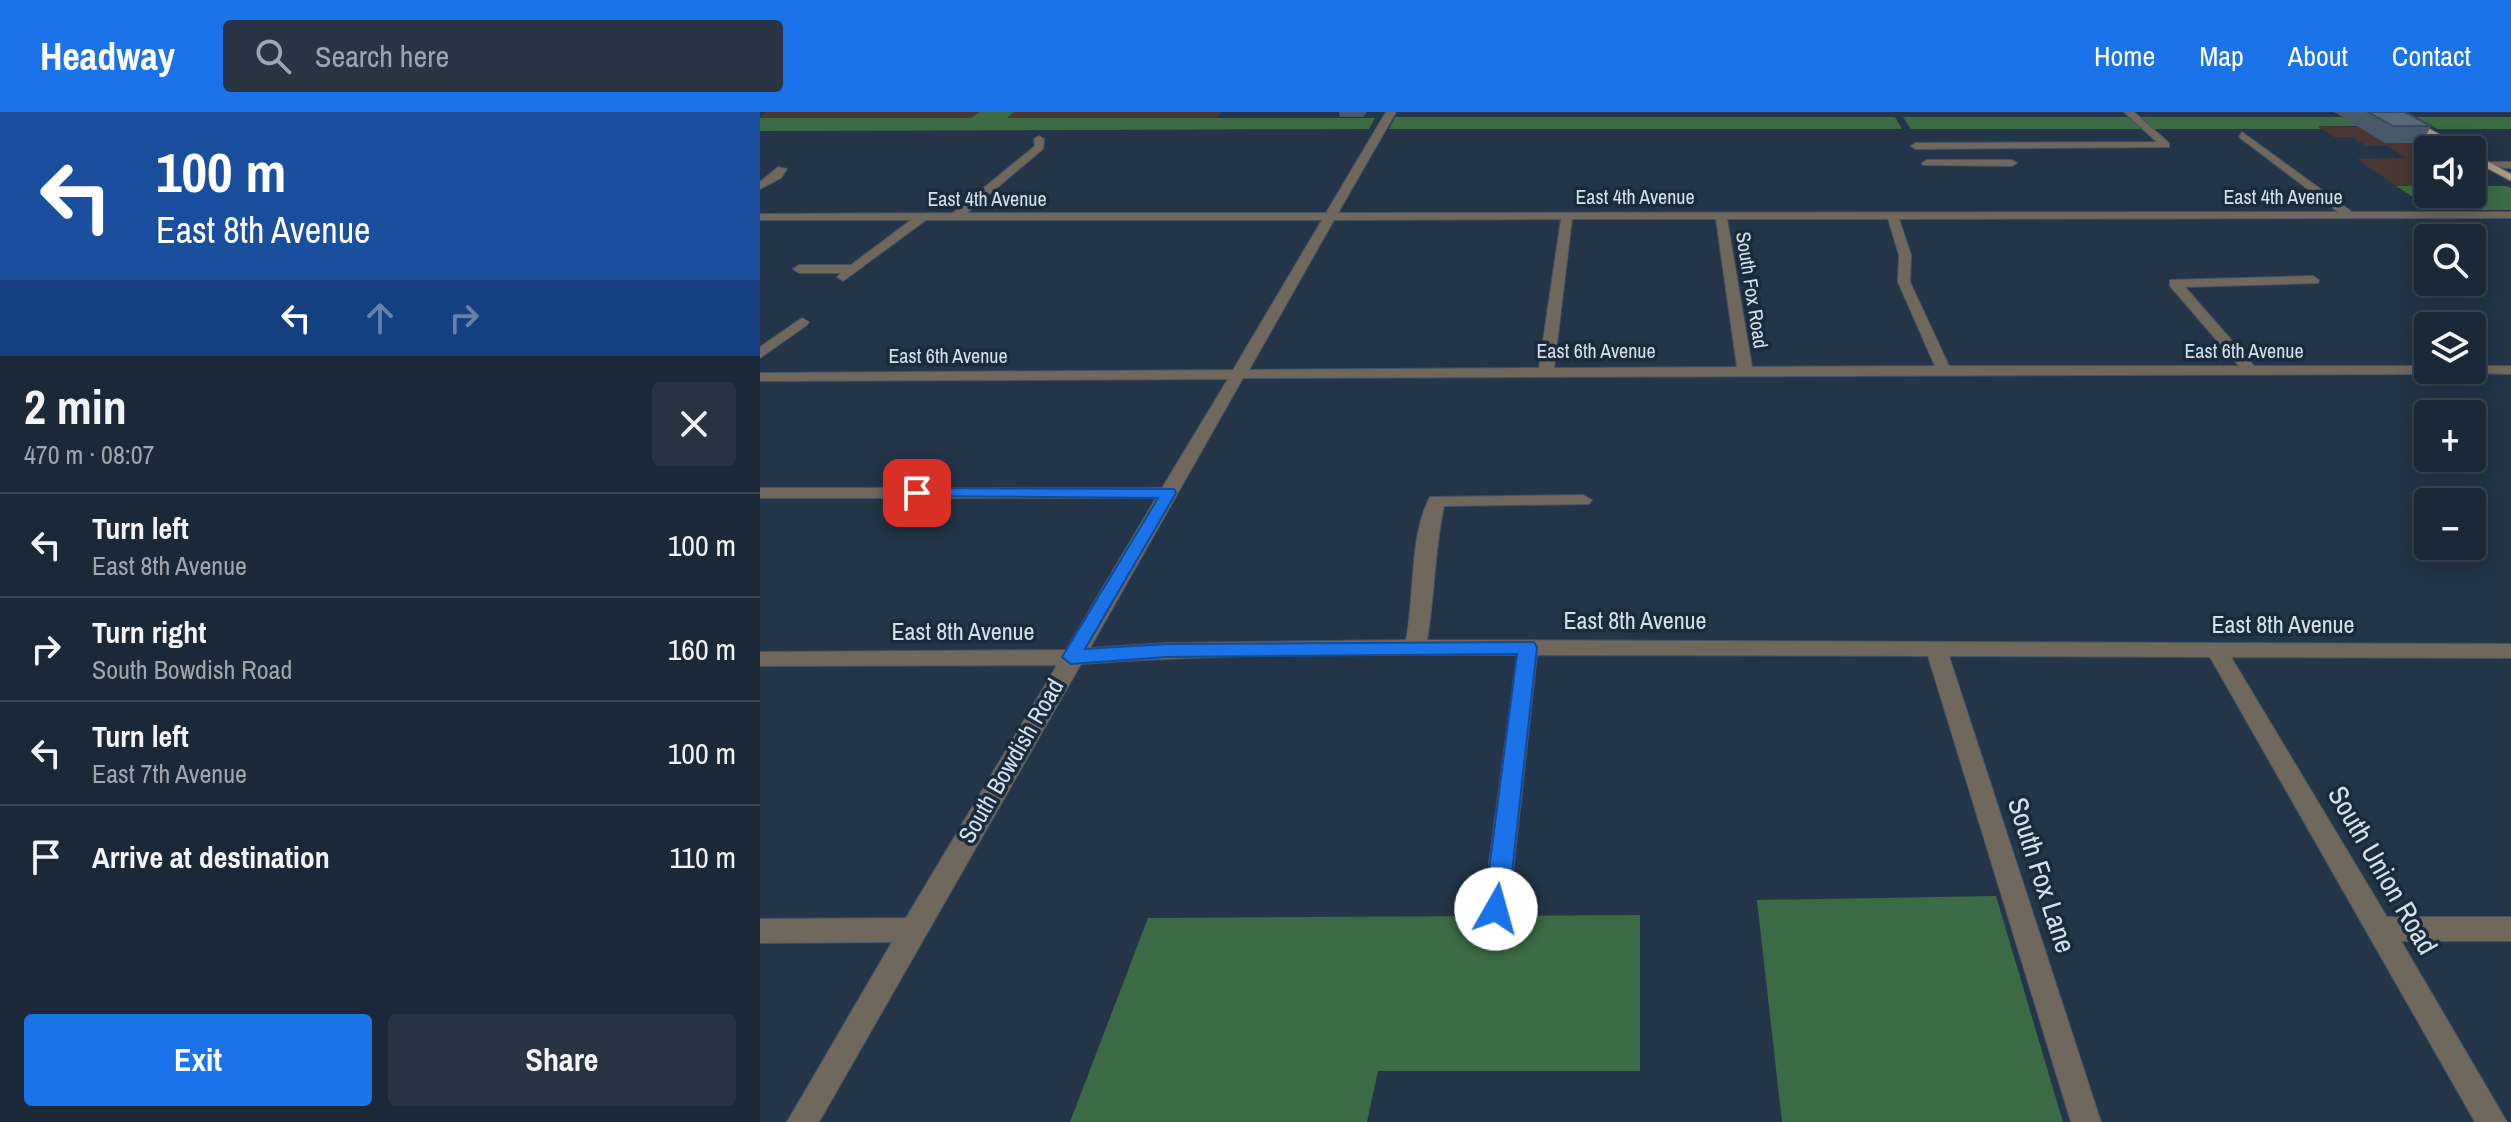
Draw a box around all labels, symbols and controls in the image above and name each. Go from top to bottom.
search box [223,20,783,92]
text: Headway [40,31,175,82]
icon: search [251,34,295,78]
text: Search here [315,36,449,76]
text: Home [2094,37,2155,75]
text: Map [2199,37,2244,75]
text: About [2288,37,2348,75]
text: Contact [2392,37,2471,75]
text: 100 m [156,134,286,209]
map controls [2414,136,2486,560]
button: sound [2414,136,2486,208]
icon: left [24,144,128,248]
street label: East 4th Avenue [1575,183,1695,210]
street label: East 4th Avenue [2223,183,2343,210]
street label: East 4th Avenue [927,185,1047,212]
text: East 8th Avenue [156,206,371,254]
button: search [2414,224,2486,296]
street label: South Fox Road [1730,230,1775,350]
icon: left [274,296,318,340]
icon: ahead [358,296,402,340]
icon: right [442,296,486,340]
button: layers [2414,312,2486,384]
street label: East 6th Avenue [1536,337,1656,364]
street label: East 6th Avenue [2184,337,2304,364]
street label: East 6th Avenue [888,342,1008,369]
text: 2 min [24,374,127,439]
button: close [652,382,736,466]
button: + [2414,400,2486,472]
text: 470 m · 08:07 [24,437,154,472]
pin [883,459,951,527]
icon: arrive [895,471,939,515]
button: − [2414,488,2486,560]
text: Turn left [92,508,189,548]
icon: left [24,523,68,567]
text: 100 m [668,525,736,565]
text: East 8th Avenue [92,548,247,583]
street label: East 8th Avenue [1563,604,1707,636]
street label: East 8th Avenue [2211,608,2355,640]
text: Turn right [92,612,206,652]
street label: East 8th Avenue [891,615,1035,647]
icon: right [24,627,68,671]
text: 160 m [668,629,736,669]
text: South Bowdish Road [92,652,292,687]
street label: South Bowdish Road [950,672,1070,849]
text: Turn left [92,716,189,756]
icon: left [24,731,68,775]
text: 100 m [668,733,736,773]
text: East 7th Avenue [92,756,247,791]
street label: South Union Road [2319,779,2447,961]
street label: South Fox Lane [1999,793,2085,957]
icon: arrive [24,835,68,879]
text: Arrive at destination [92,837,330,877]
text: 110 m [669,837,736,877]
position arrow [1454,867,1538,951]
button: Exit [24,1014,372,1106]
button: Share [388,1014,736,1106]

